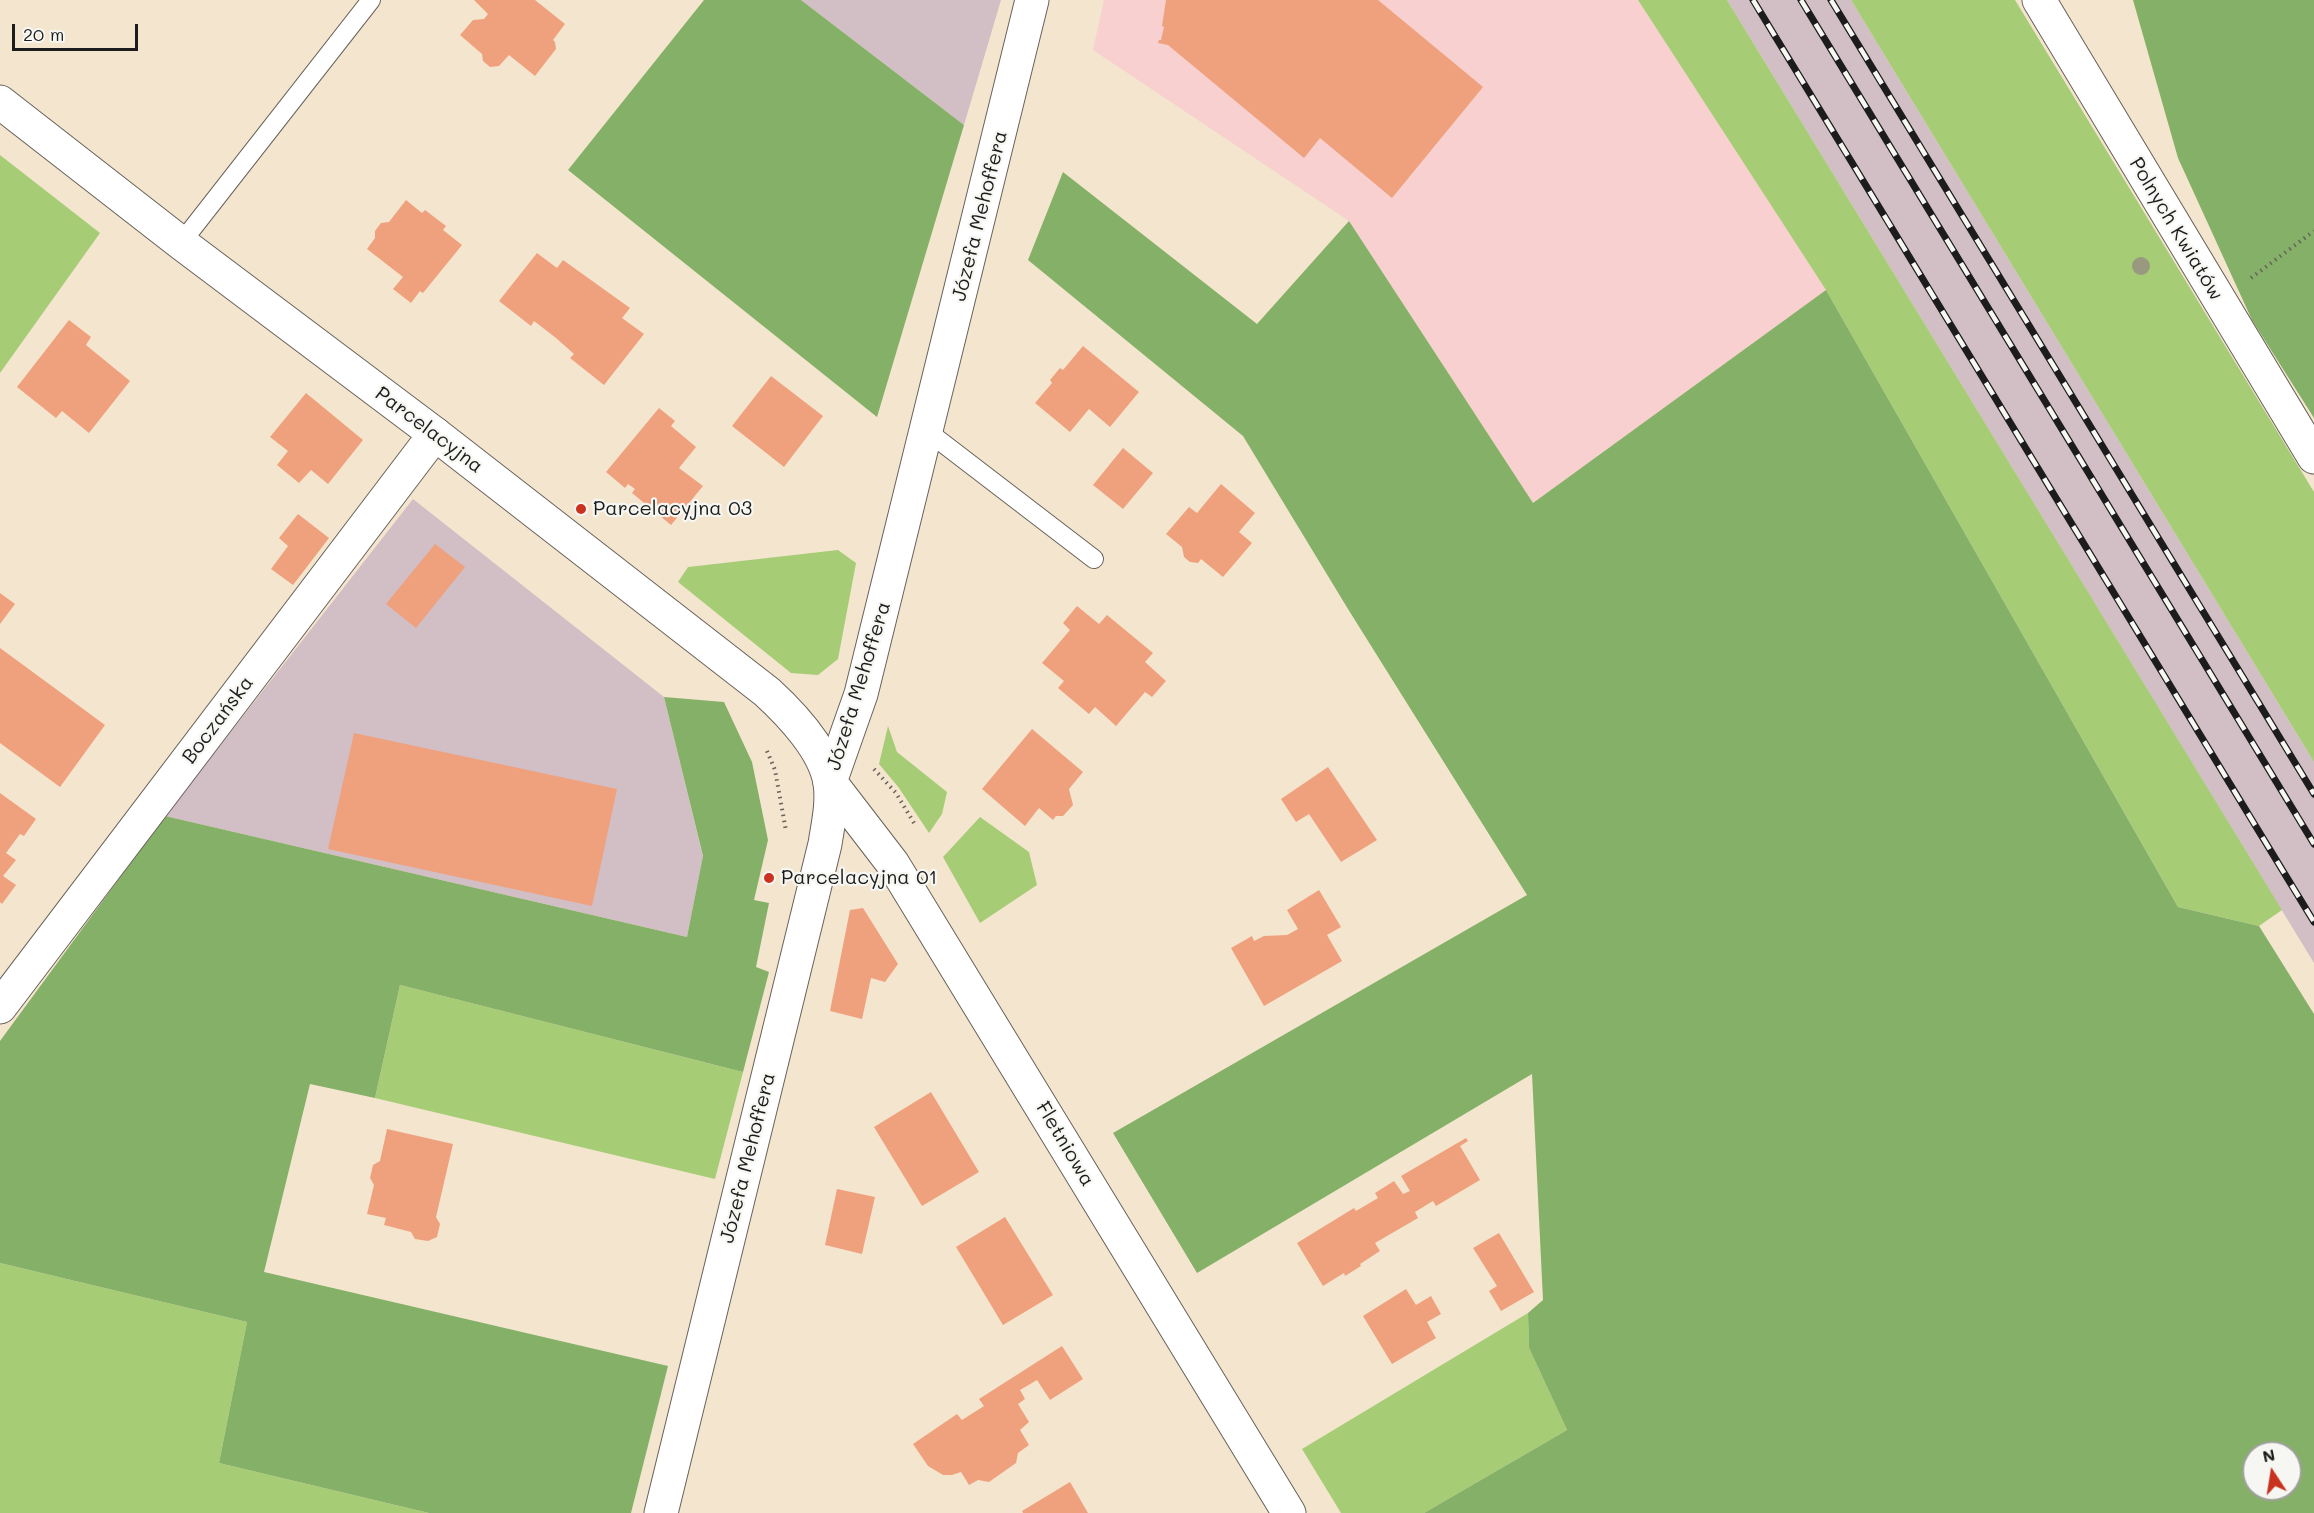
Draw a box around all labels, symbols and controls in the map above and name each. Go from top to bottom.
scale bar [15,12,141,50]
text: 20 m [23,22,64,46]
street label: Józefa Mehoffera [947,128,1013,304]
street label: Polnych Kwiatów [2124,153,2228,305]
street label: Parcelacyjna [370,382,488,478]
place label: Parcelacyjna 03 [593,497,752,521]
marker: Parcelacyjna 03 [574,502,588,516]
street label: Józefa Mehoffera [822,599,896,773]
street label: Boczańska [177,671,259,769]
place label: Parcelacyjna 01 [781,866,937,890]
marker: Parcelacyjna 01 [762,871,776,885]
street label: Józefa Mehoffera [715,1070,781,1246]
street label: Fletniowa [1030,1097,1100,1191]
north arrow [2242,1441,2302,1501]
text: N [2260,1443,2277,1466]

